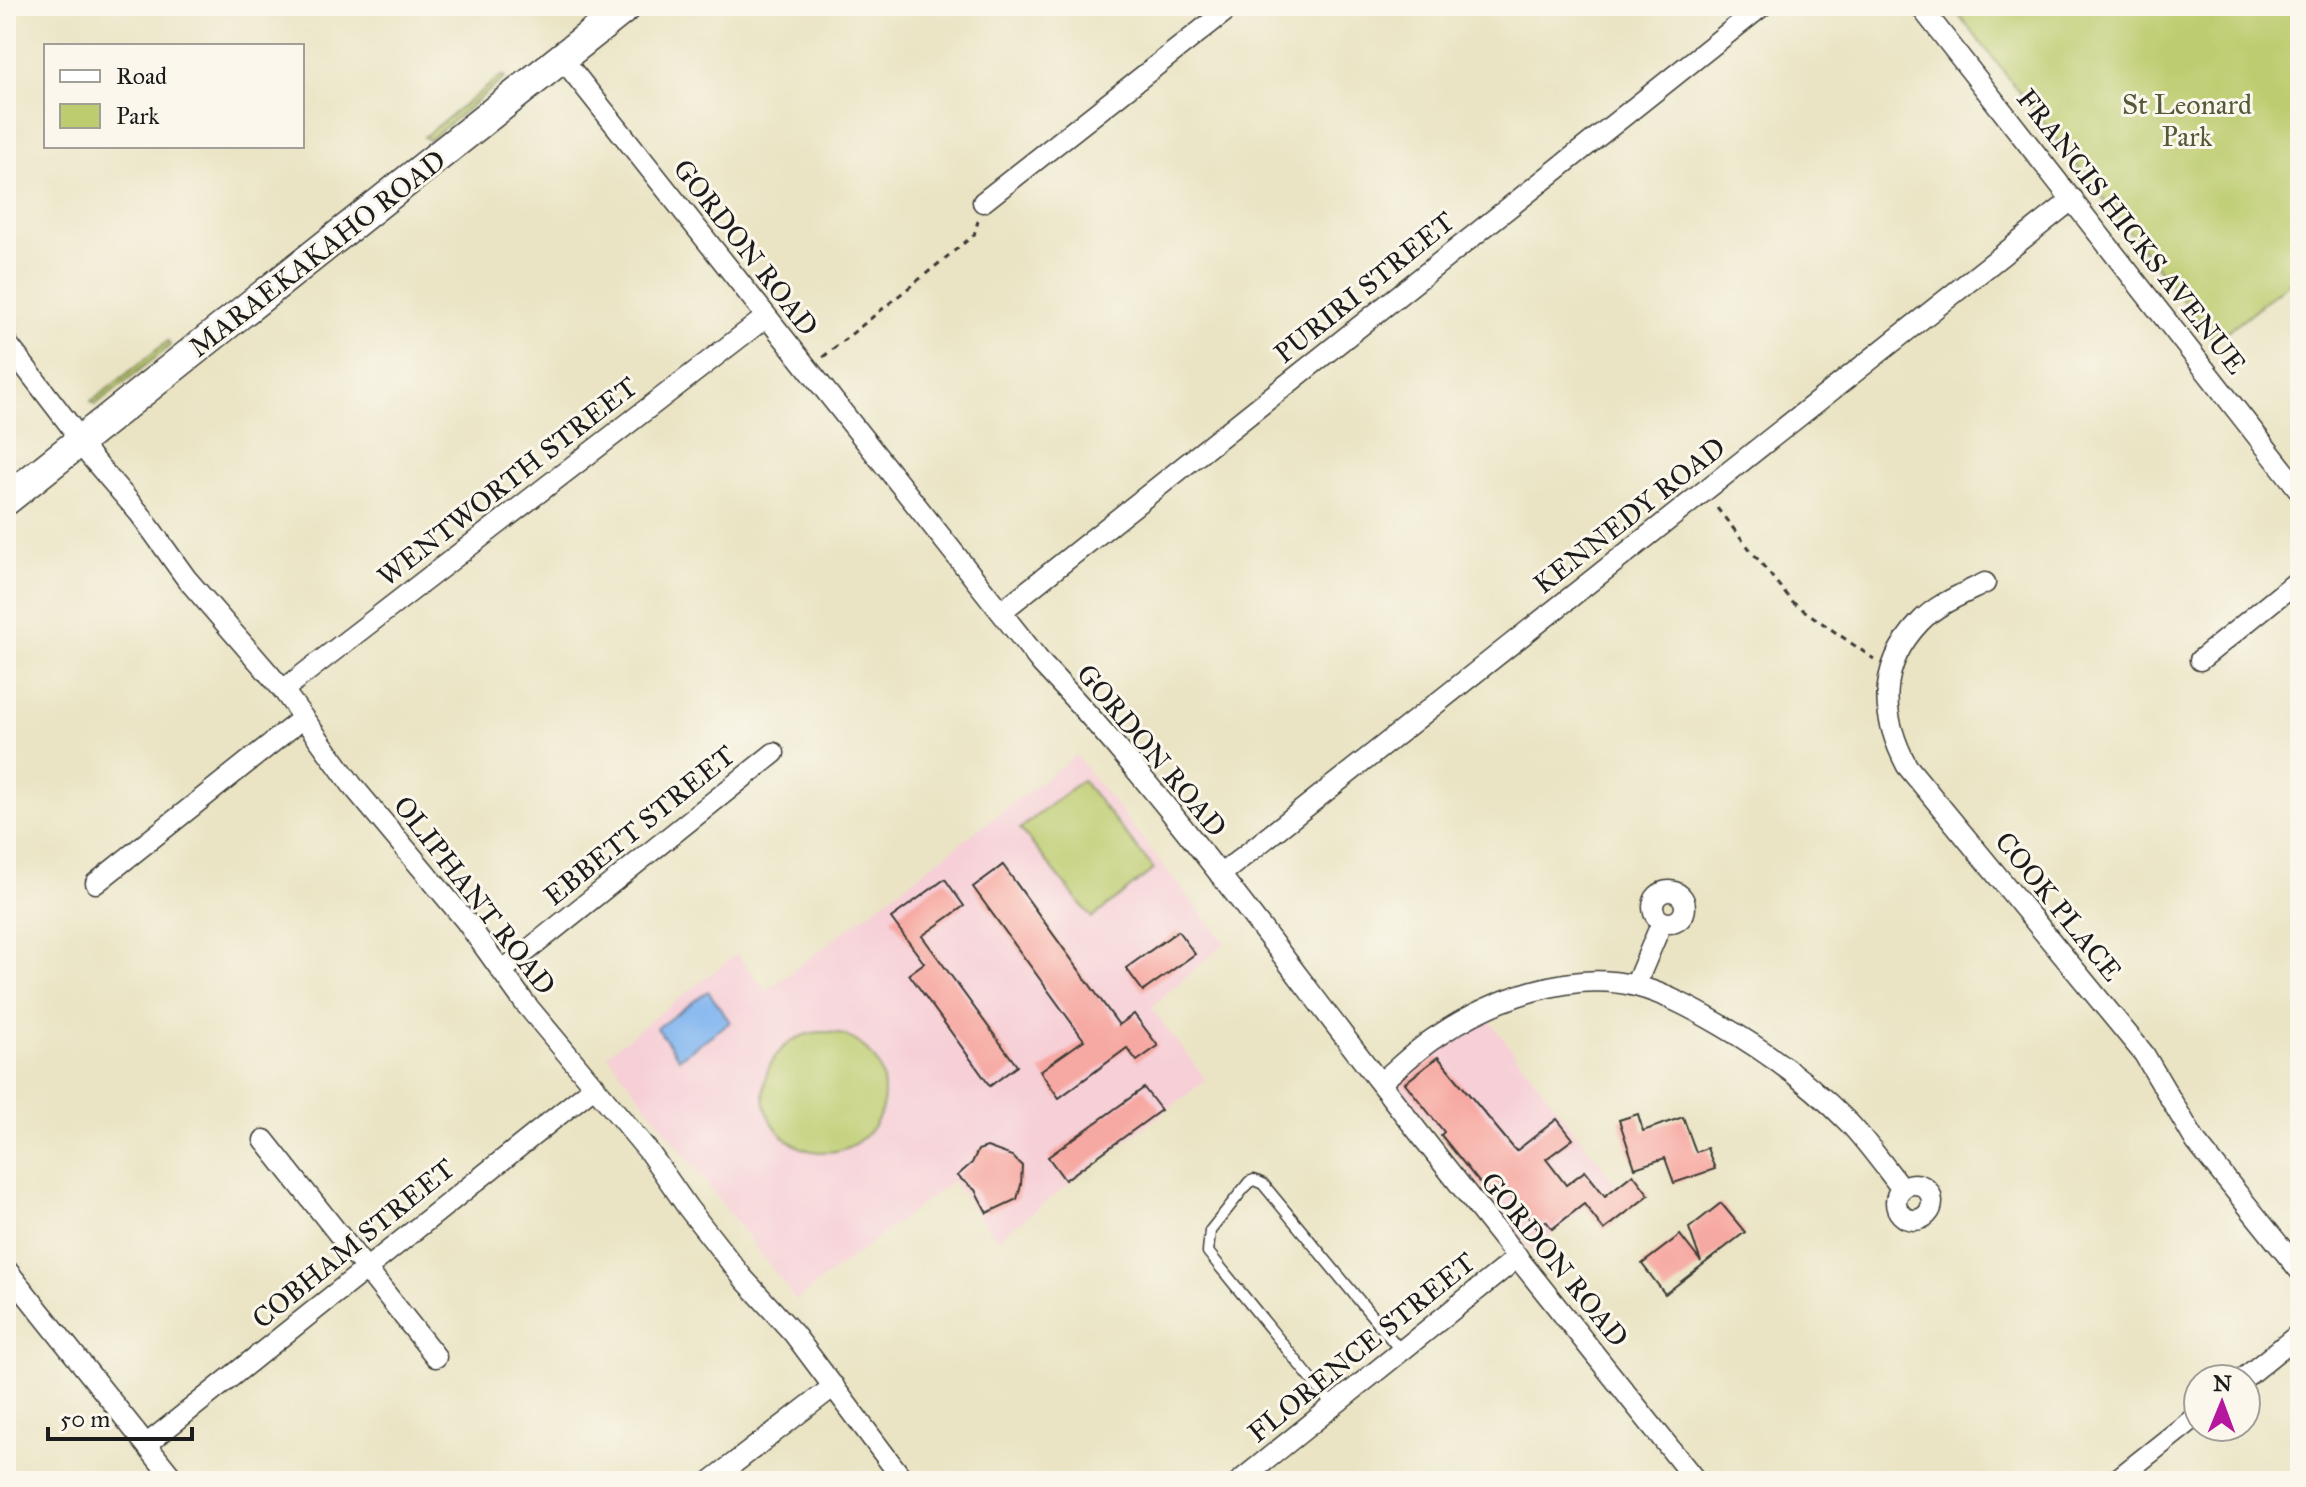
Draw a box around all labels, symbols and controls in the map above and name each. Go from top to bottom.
legend [44,44,304,148]
text: Road [116,61,167,91]
street label: FRANCIS HICKS AVENUE [2009,82,2254,381]
park label: St Leonard Park [2122,87,2252,154]
text: Park [116,101,160,131]
street label: MARAEKAKAHO ROAD [182,142,453,364]
street label: GORDON ROAD [666,152,826,343]
street label: PURIRI STREET [1267,204,1462,371]
street label: WENTWORTH STREET [370,369,644,594]
street label: KENNEDY ROAD [1526,430,1732,601]
street label: GORDON ROAD [1069,657,1234,844]
street label: EBBETT STREET [537,738,742,913]
street label: OLIPHANT ROAD [386,789,563,1002]
street label: COOK PLACE [1988,824,2130,988]
street label: COBHAM STREET [245,1151,462,1336]
street label: GORDON ROAD [1473,1165,1636,1354]
street label: FLORENCE STREET [1240,1245,1482,1450]
north arrow [2182,1363,2262,1443]
text: N [2213,1370,2232,1397]
scale bar [48,1391,192,1441]
text: 50 m [60,1404,110,1434]

